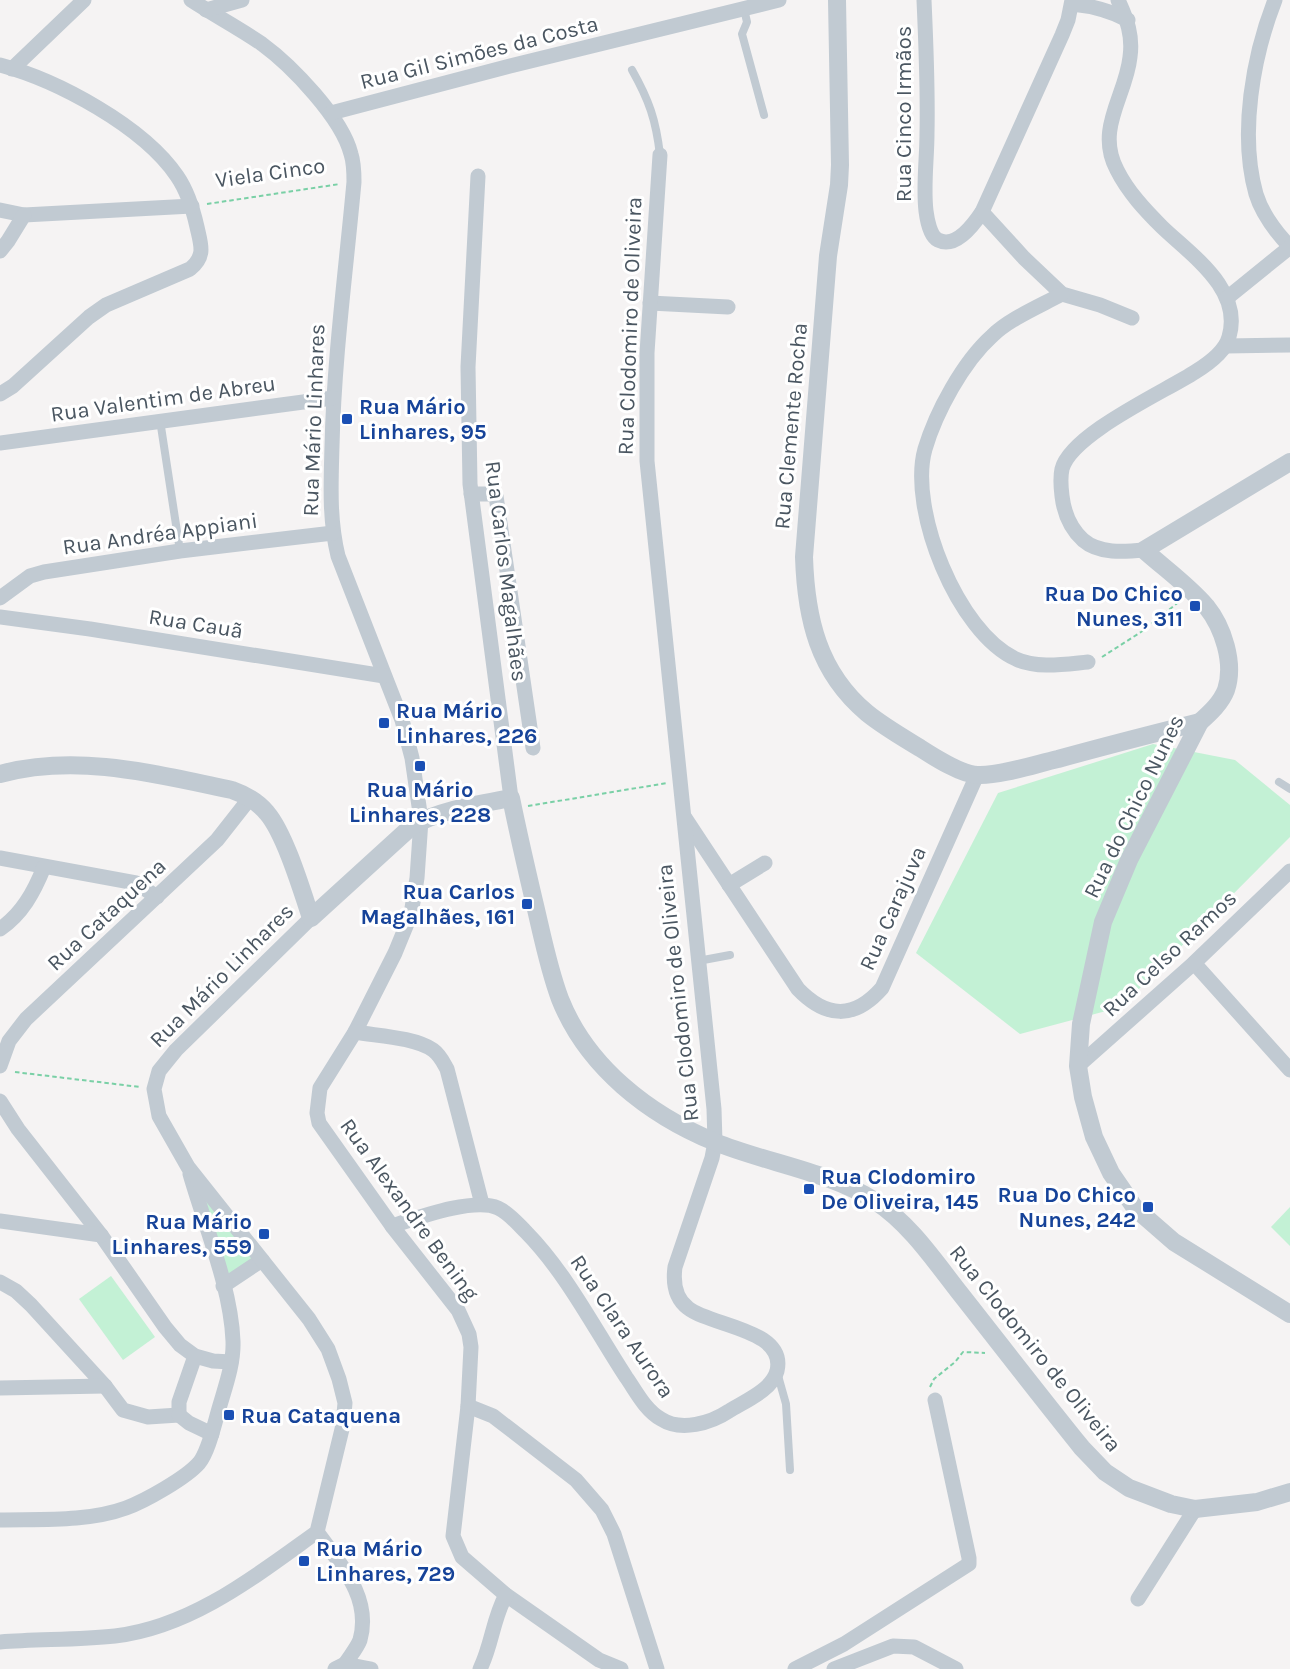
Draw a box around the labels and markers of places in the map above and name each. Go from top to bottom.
place label: Rua Mário Linhares, 95 [359,394,487,445]
marker: Rua Mário Linhares, 95 [340,412,354,426]
place label: Rua Do Chico Nunes, 311 [1045,581,1183,632]
marker: Rua Do Chico Nunes, 311 [1188,599,1202,613]
place label: Rua Mário Linhares, 226 [396,698,537,749]
marker: Rua Mário Linhares, 226 [377,716,391,730]
marker: Rua Mário Linhares, 228 [413,759,427,773]
place label: Rua Mário Linhares, 228 [349,777,491,828]
place label: Rua Carlos Magalhães, 161 [361,879,515,930]
marker: Rua Carlos Magalhães, 161 [520,897,534,911]
place label: Rua Clodomiro De Oliveira, 145 [821,1164,979,1215]
marker: Rua Clodomiro De Oliveira, 145 [802,1182,816,1196]
place label: Rua Do Chico Nunes, 242 [998,1182,1136,1233]
marker: Rua Do Chico Nunes, 242 [1141,1200,1155,1214]
place label: Rua Mário Linhares, 559 [112,1209,252,1260]
marker: Rua Mário Linhares, 559 [257,1227,271,1241]
place label: Rua Cataquena [241,1403,401,1429]
marker: Rua Cataquena [222,1408,236,1422]
place label: Rua Mário Linhares, 729 [316,1536,455,1587]
marker: Rua Mário Linhares, 729 [297,1554,311,1568]

